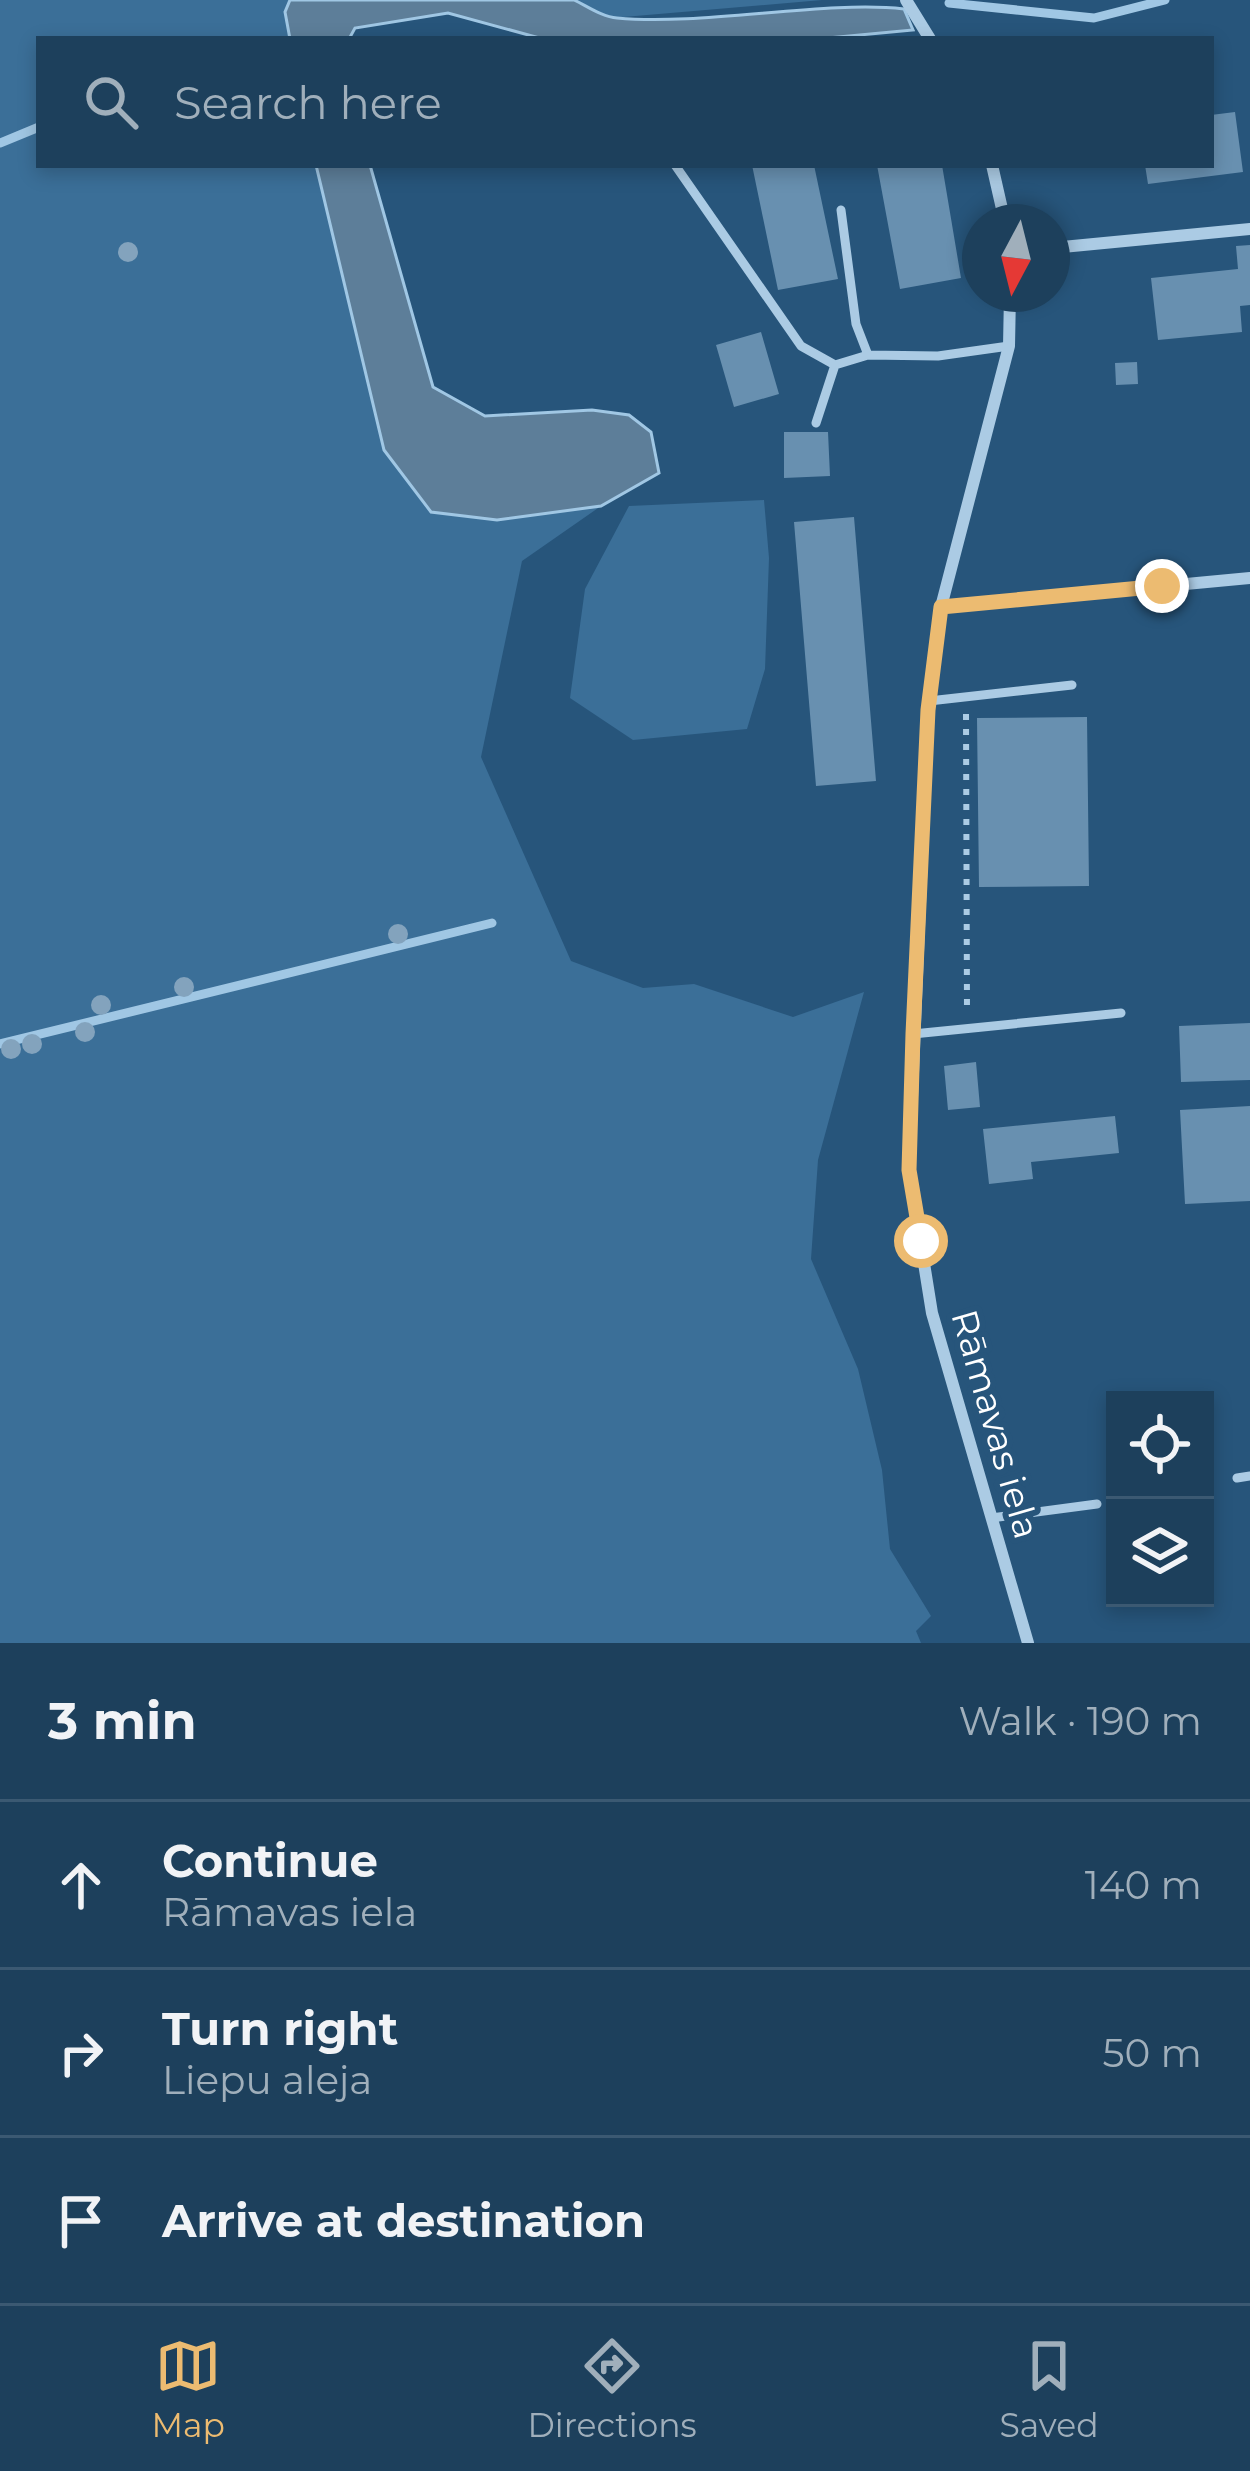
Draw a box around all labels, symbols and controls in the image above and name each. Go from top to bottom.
search box [36,36,1214,168]
icon: search [78,69,144,135]
text: Search here [174,75,442,130]
north arrow [962,204,1070,312]
route end [1135,559,1189,613]
route start [894,1214,948,1268]
street label: Rāmavas iela [942,1305,1050,1543]
map controls [1106,1391,1214,1607]
button: locate [1106,1391,1214,1499]
button: layers [1106,1499,1214,1607]
text: 3 min [48,1690,197,1752]
text: Walk · 190 m [958,1697,1202,1745]
text: Continue [162,1833,378,1888]
icon: ahead [48,1852,114,1918]
text: 140 m [1085,1861,1202,1909]
text: Rāmavas iela [162,1888,417,1936]
text: Turn right [162,2001,398,2056]
icon: right [48,2020,114,2086]
text: 50 m [1103,2029,1202,2077]
text: Liepu aleja [162,2056,372,2104]
icon: arrive [48,2188,114,2254]
text: Arrive at destination [162,2193,645,2248]
tab: Map [151,2333,225,2445]
tab: Directions [528,2333,697,2445]
tab: Saved [999,2333,1099,2445]

